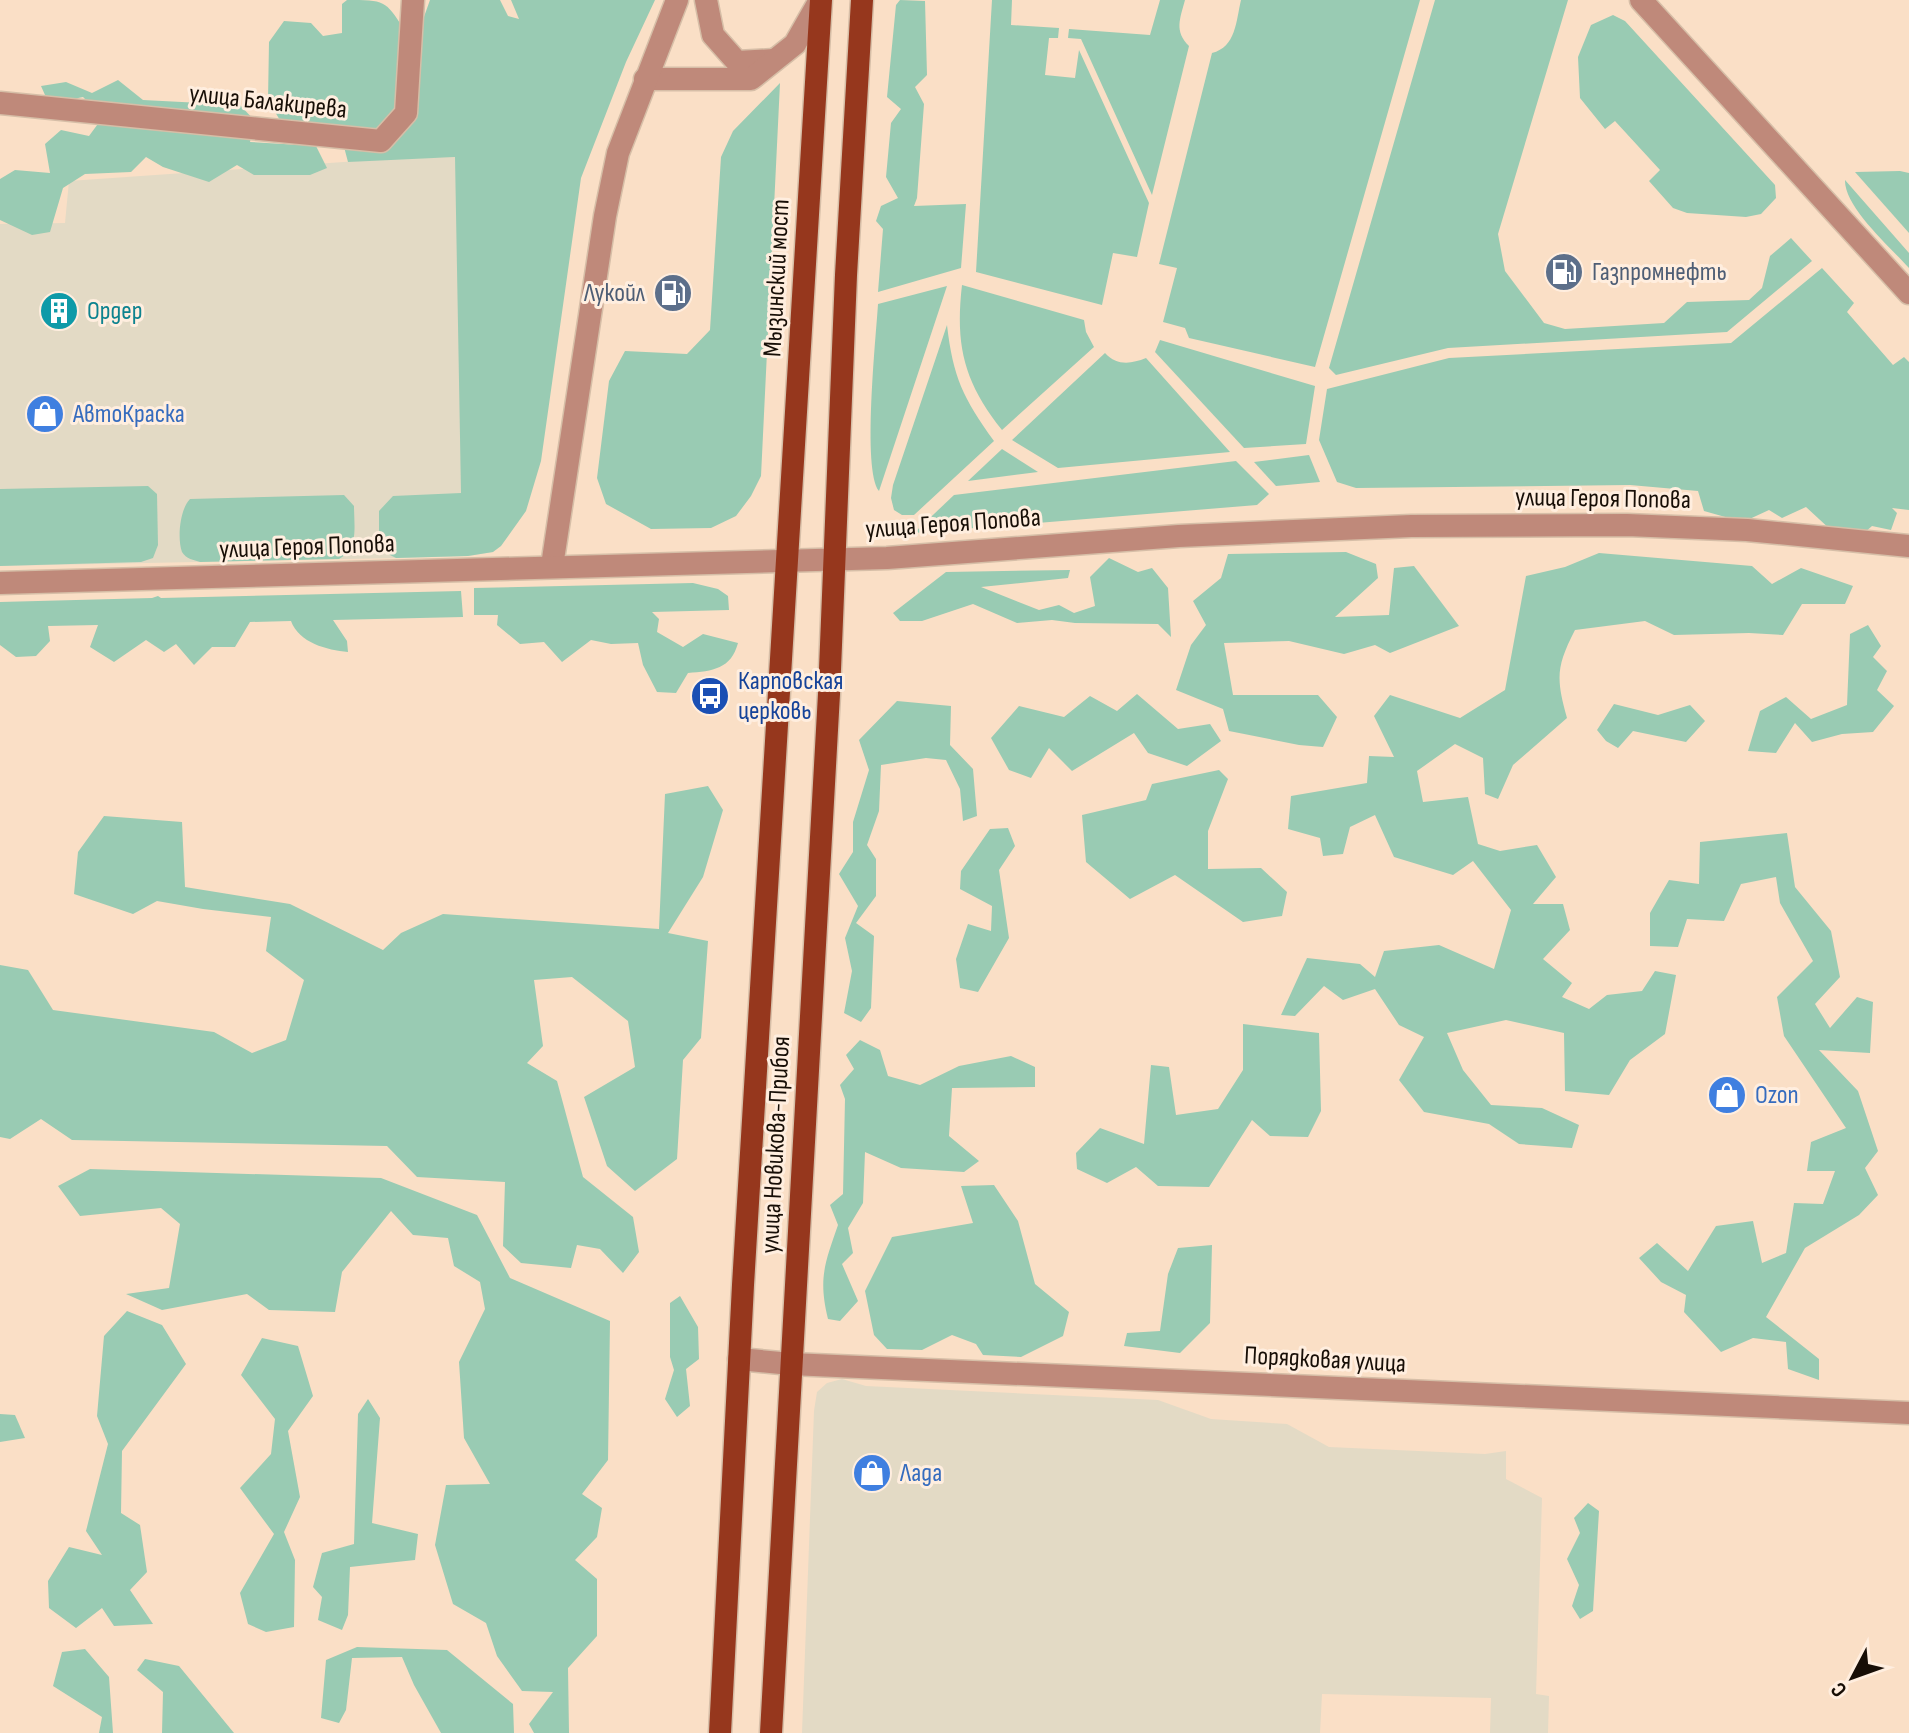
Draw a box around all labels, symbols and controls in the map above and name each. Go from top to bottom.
street label: улица Балакирева [188,78,348,126]
street label: Мызинский мост [757,198,797,358]
fuel station icon: Газпромнефть [1543,251,1585,293]
place label: Газпромнефть [1592,257,1727,288]
fuel station icon: Лукойл [652,272,694,314]
place label: Лукойл [583,278,646,309]
building icon: Ордер [38,290,80,332]
place label: Ордер [87,296,143,327]
shop icon: АвтоКраска [24,393,66,435]
place label: АвтоКраска [72,399,185,430]
street label: улица Героя Попова [1515,482,1691,516]
street label: улица Героя Попова [864,502,1042,546]
street label: улица Героя Попова [219,528,395,566]
place label: Карповская церковь [738,666,843,727]
bus stop icon: Карповская церковь [689,675,731,717]
street label: улица Новикова-Прибоя [755,1035,797,1255]
shop icon: Ozon [1706,1074,1748,1116]
place label: Ozon [1755,1080,1799,1111]
street label: Порядковая улица [1243,1340,1407,1380]
shop icon: Лада [851,1452,893,1494]
place label: Лада [899,1458,942,1489]
north arrow [1813,1637,1893,1717]
text: С [1825,1676,1853,1702]

